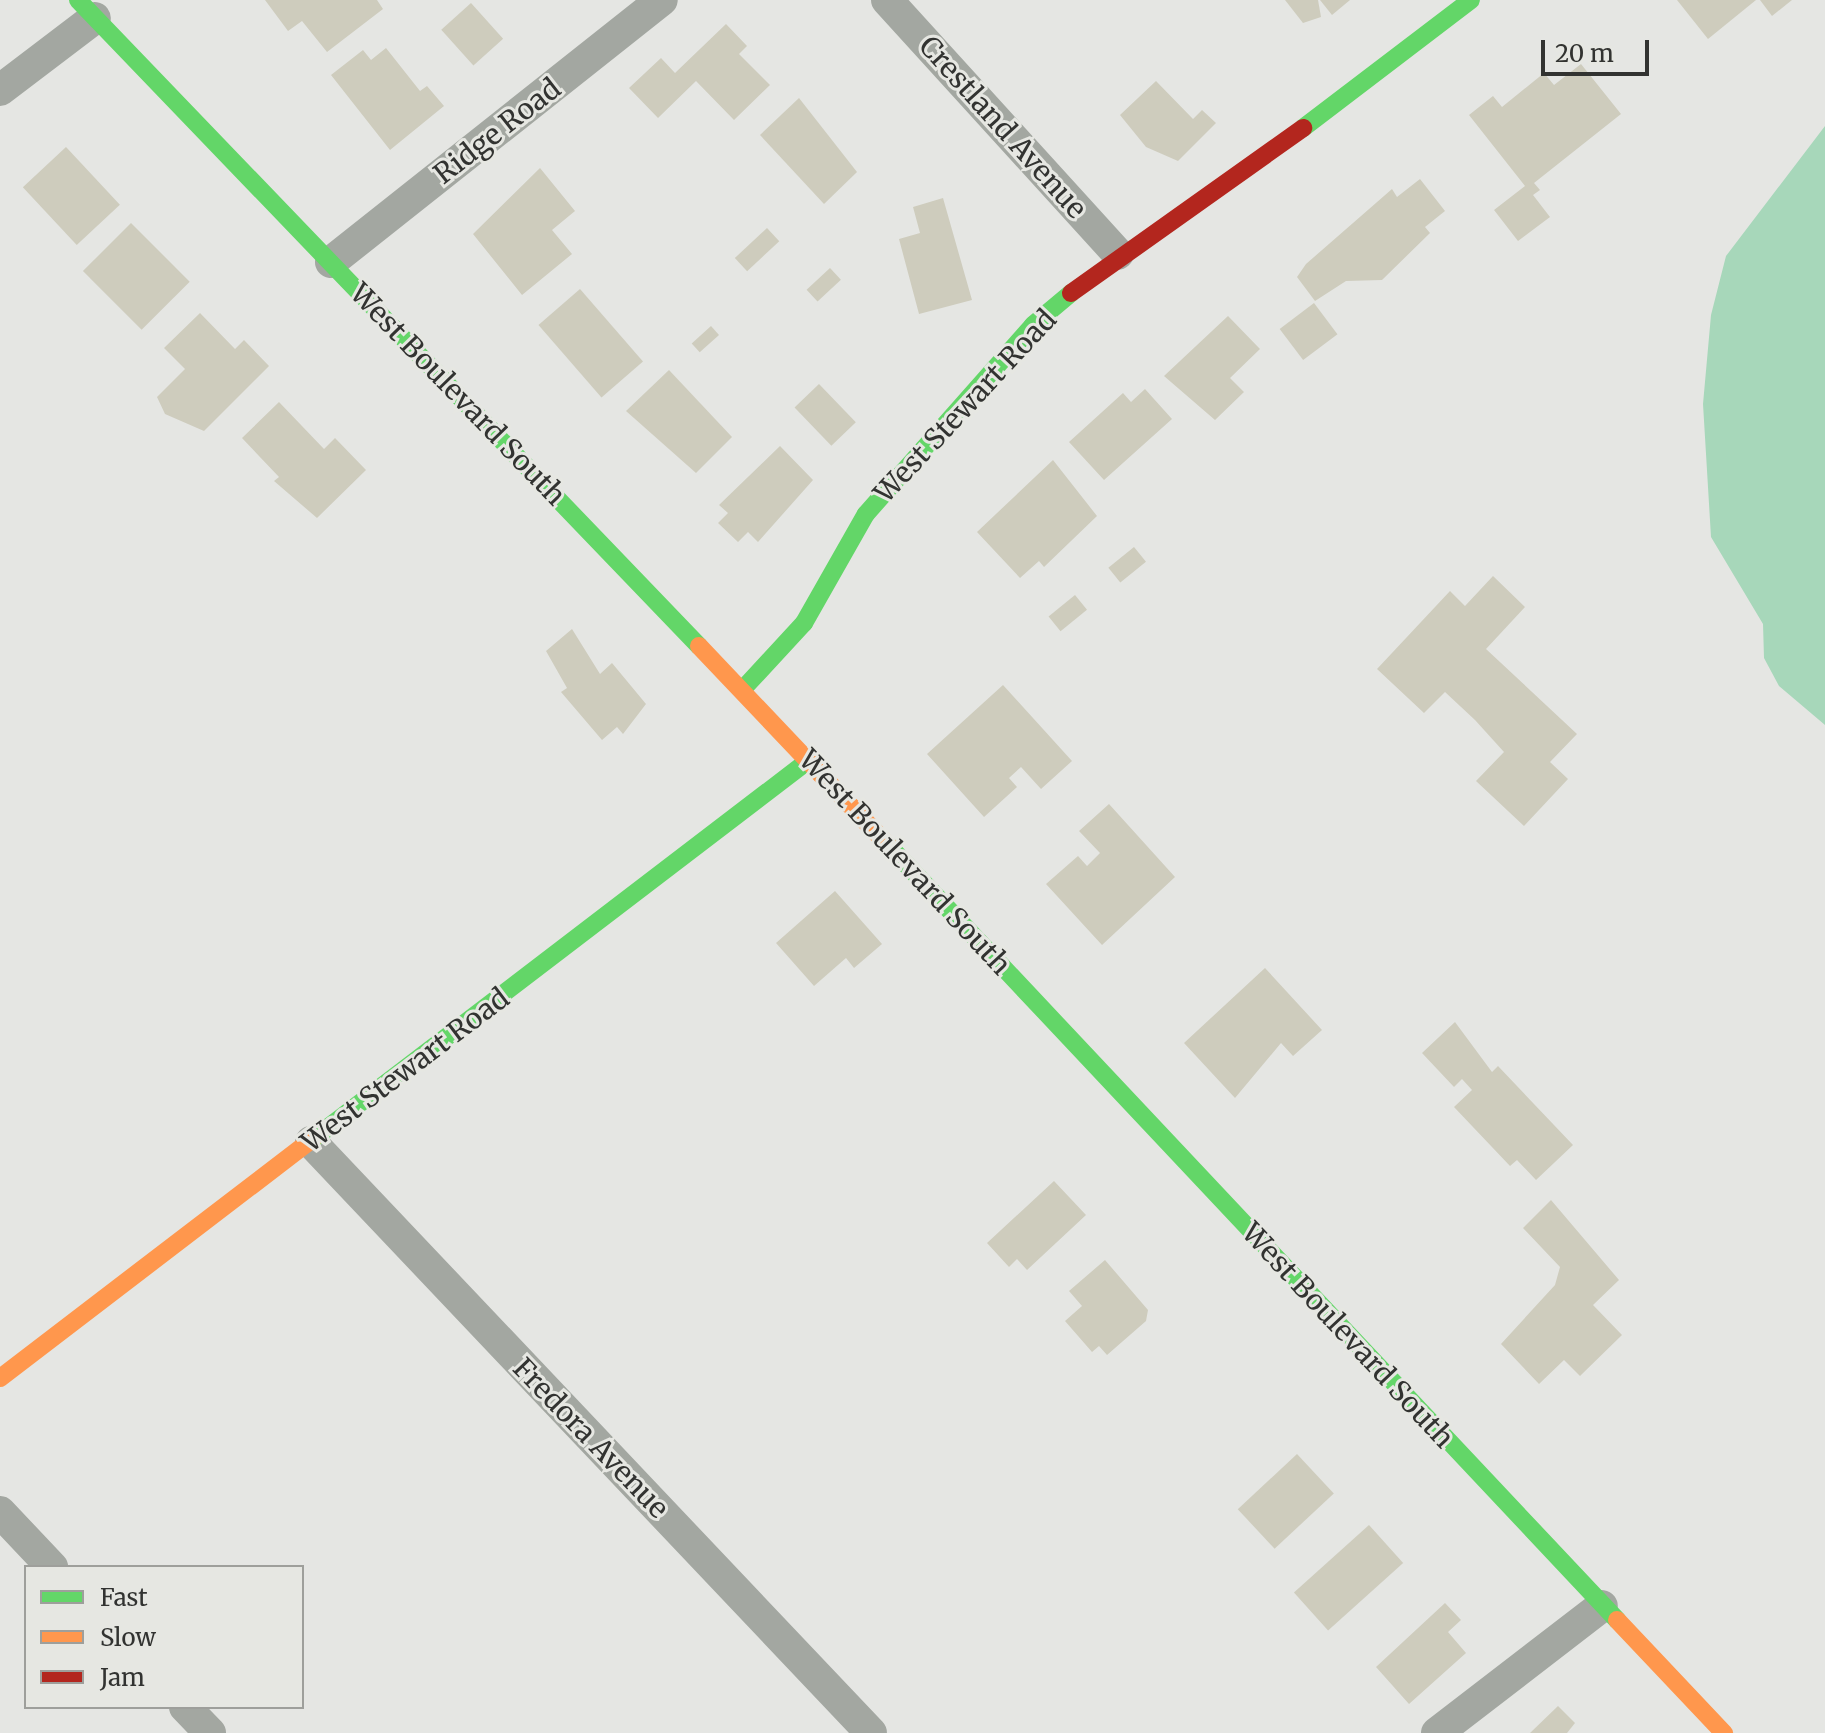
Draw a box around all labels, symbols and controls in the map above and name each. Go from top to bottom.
scale bar [1545,24,1653,74]
street label: Crestland Avenue [912,29,1094,225]
text: 20 m [1555,38,1614,69]
street label: Ridge Road [427,71,567,191]
street label: West Boulevard South [343,276,573,512]
street label: West Stewart Road [867,303,1063,509]
street label: West Boulevard South [792,743,1018,981]
street label: West Stewart Road [295,981,515,1159]
street label: West Boulevard South [1235,1216,1461,1454]
street label: Fredora Avenue [506,1351,676,1525]
legend [24,1565,304,1709]
text: Fast [100,1582,148,1613]
text: Slow [100,1622,156,1653]
text: Jam [100,1662,145,1693]

